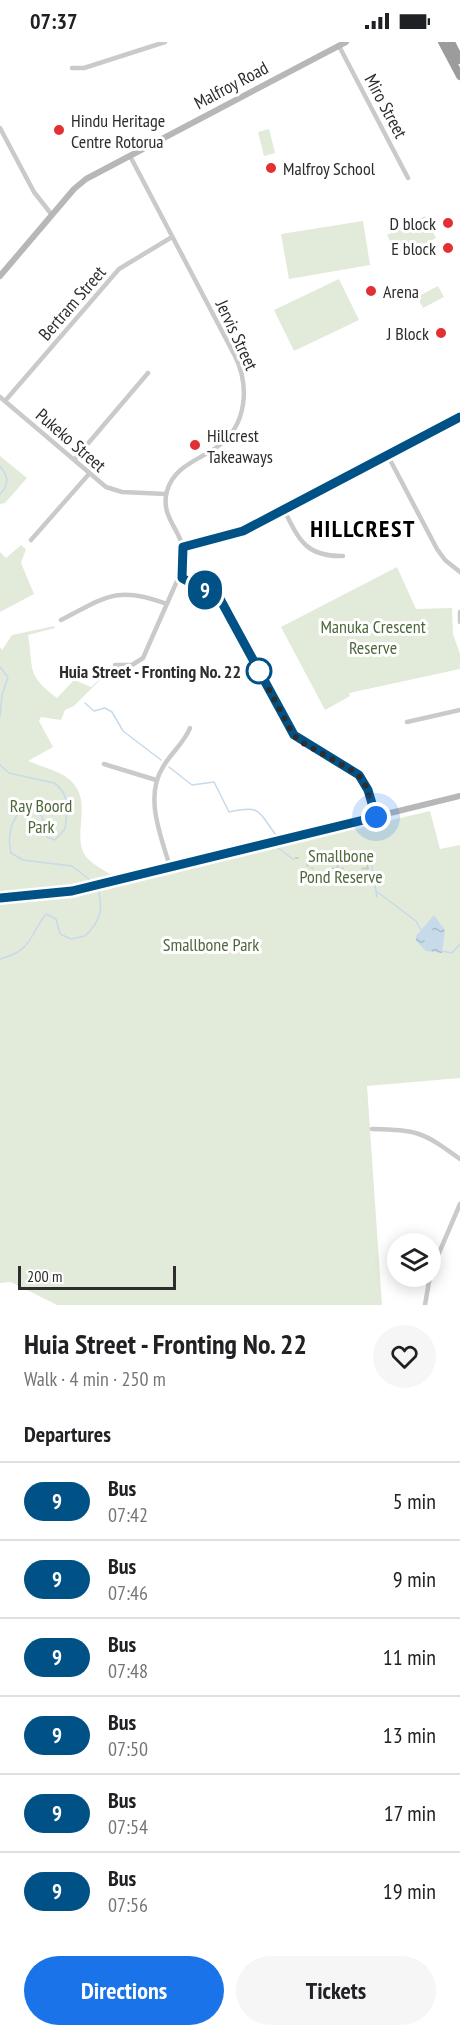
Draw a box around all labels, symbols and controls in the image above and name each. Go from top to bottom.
text: 07:37 [30,7,78,35]
street label: Malfroy Road [190,56,272,114]
street label: Miro Street [360,70,412,142]
place label: Hindu Heritage Centre Rotorua [71,109,165,153]
marker: Hindu Heritage Centre Rotorua [52,123,66,137]
place label: Malfroy School [283,157,376,180]
marker: Malfroy School [264,161,278,175]
place label: D block [390,212,436,235]
marker: D block [441,216,455,230]
place label: E block [391,237,436,260]
marker: E block [441,241,455,255]
street label: Bertram Street [33,261,111,345]
place label: Arena [383,280,419,303]
marker: Arena [364,284,378,298]
street label: Jervis Street [210,295,263,374]
place label: J Block [386,322,429,345]
marker: J Block [434,326,448,340]
street label: Pukeko Street [31,403,111,477]
place label: Hillcrest Takeaways [207,424,273,468]
marker: Hillcrest Takeaways [188,438,202,452]
district label: HILLCREST [310,513,416,544]
line badge: 9 [186,570,224,610]
text: 9 [200,577,210,604]
park label: Manuka Crescent Reserve [320,615,426,659]
marker: Huia Street - Fronting No. 22 [246,658,272,684]
place label: Huia Street - Fronting No. 22 [59,660,241,683]
park label: Ray Boord Park [10,794,72,838]
your location [361,802,391,832]
park label: Smallbone Pond Reserve [299,844,383,888]
park label: Smallbone Park [163,933,259,956]
map controls [387,1233,441,1287]
button: layers [387,1233,441,1287]
scale bar [18,1263,176,1290]
text: 200 m [27,1266,62,1286]
text: Huia Street - Fronting No. 22 [24,1325,307,1362]
button: heart [373,1325,436,1388]
text: Walk · 4 min · 250 m [24,1366,166,1392]
text: Departures [24,1420,111,1448]
text: Bus [108,1474,136,1502]
text: 5 min [393,1487,436,1515]
text: 9 [52,1488,62,1515]
text: 07:42 [108,1502,148,1528]
text: Bus [108,1552,136,1580]
text: 9 min [393,1565,436,1593]
text: 9 [52,1566,62,1593]
text: 07:46 [108,1580,148,1606]
text: Bus [108,1630,136,1658]
text: 11 min [383,1643,436,1671]
text: 9 [52,1644,62,1671]
text: 07:48 [108,1658,148,1684]
text: Bus [108,1708,136,1736]
text: 13 min [383,1721,436,1749]
text: 9 [52,1722,62,1749]
text: 07:50 [108,1736,148,1762]
text: Bus [108,1786,136,1814]
text: 17 min [384,1799,436,1827]
text: 9 [52,1800,62,1827]
text: 07:54 [108,1814,148,1840]
text: Bus [108,1864,136,1892]
text: 19 min [383,1877,436,1905]
text: 9 [52,1878,62,1905]
text: 07:56 [108,1892,148,1918]
button: Directions [24,1956,224,2025]
button: Tickets [236,1956,436,2025]

